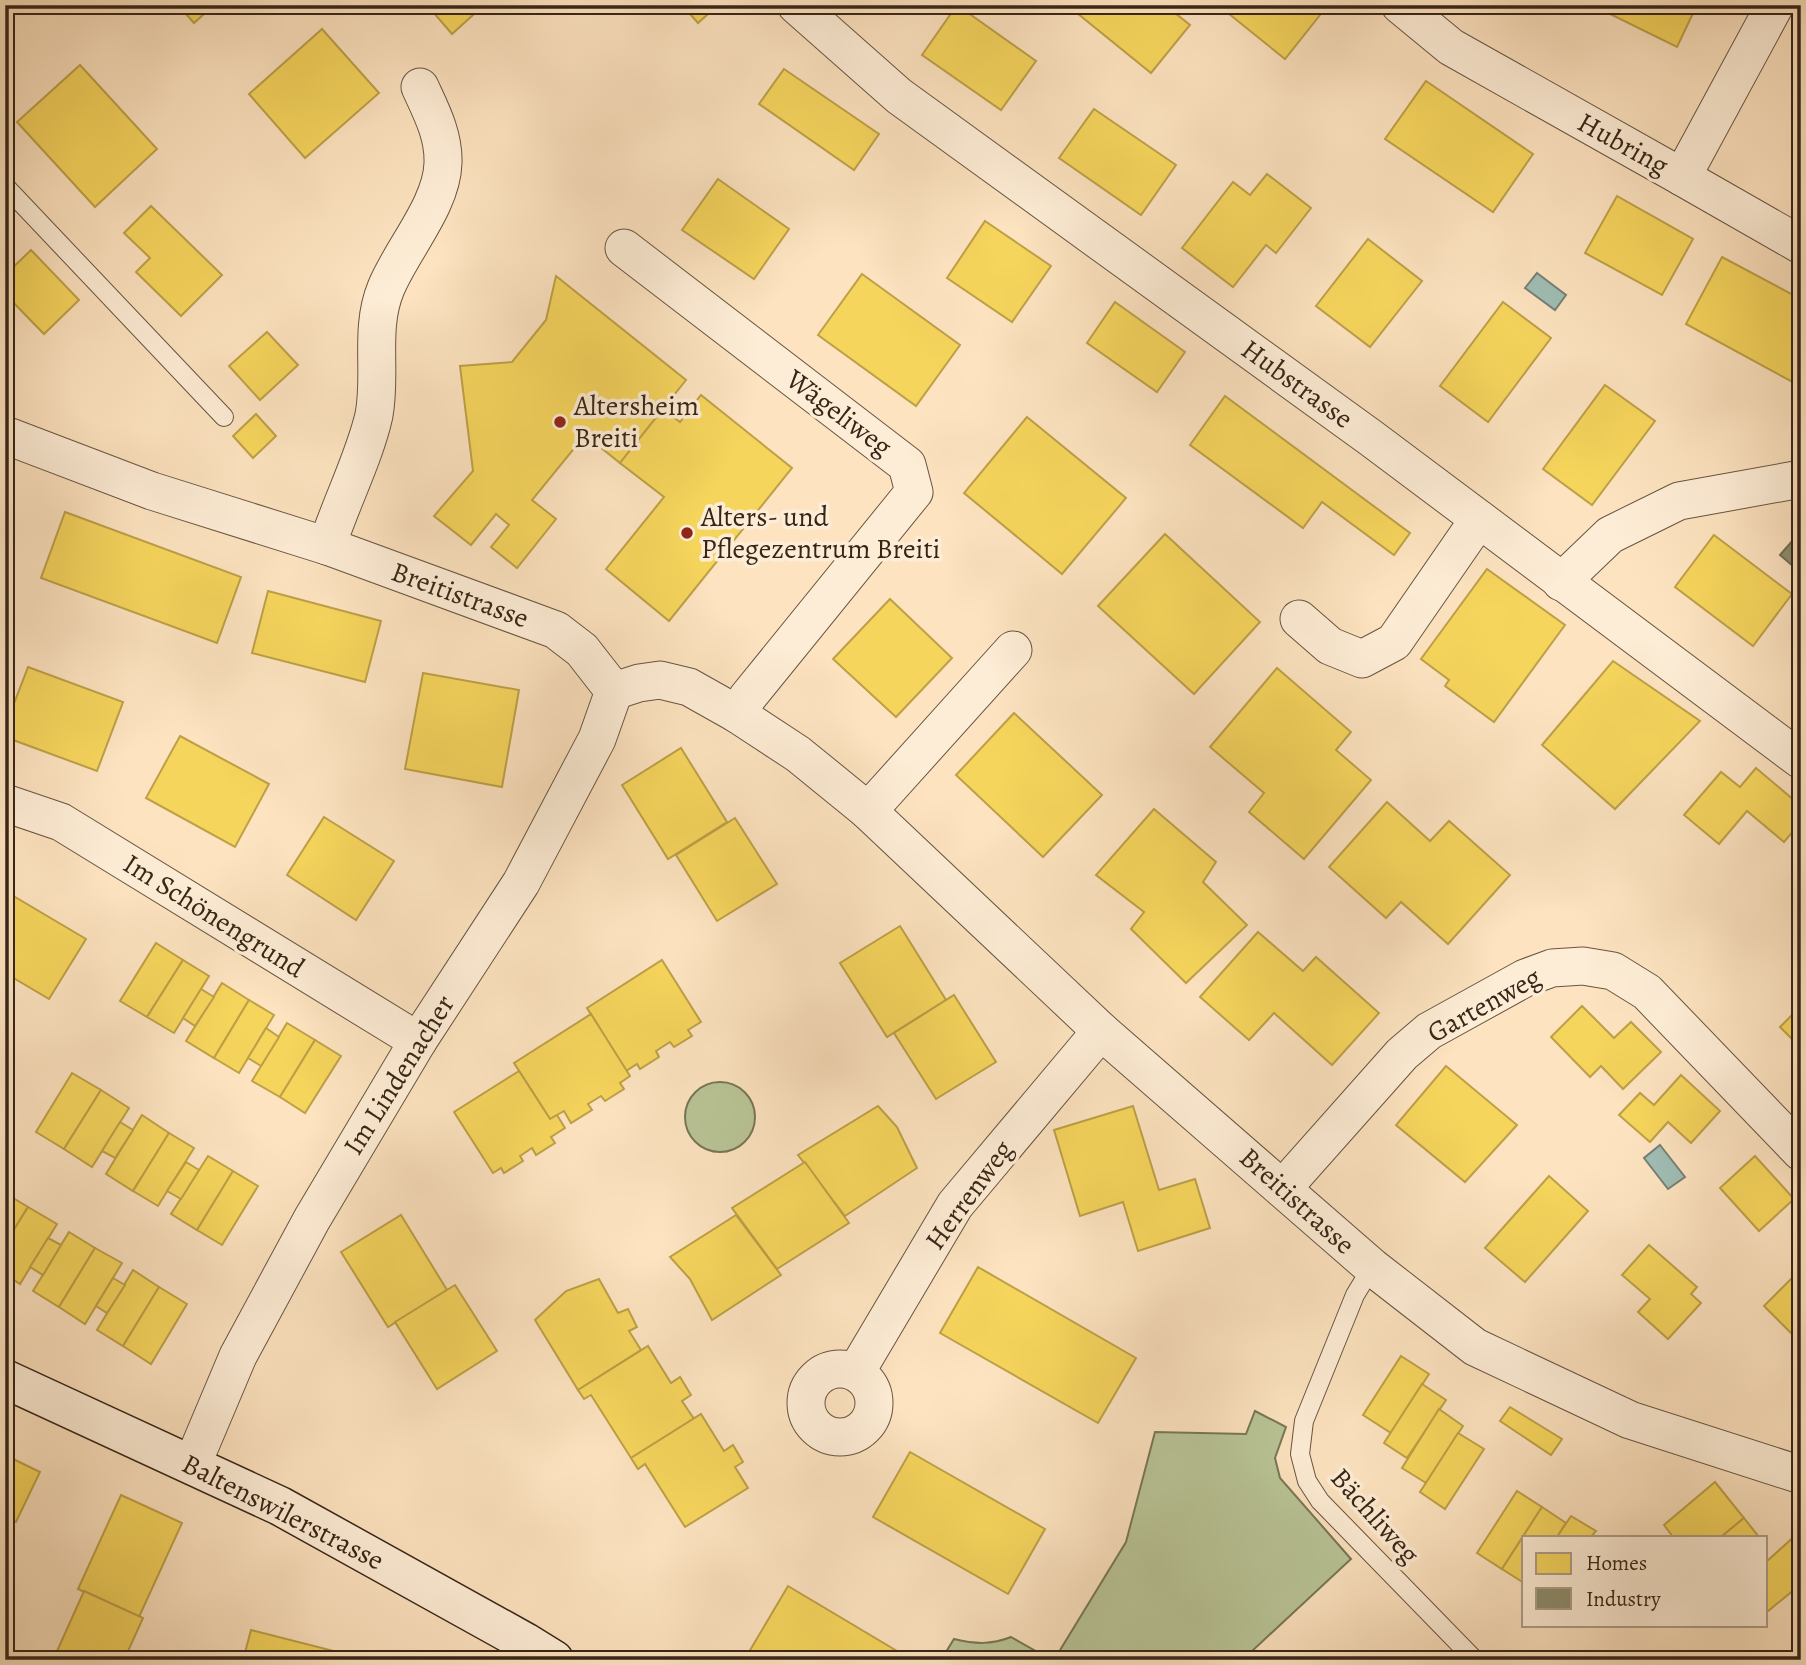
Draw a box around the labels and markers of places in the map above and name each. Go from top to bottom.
place label: Altersheim Breiti [573,387,699,457]
marker: Altersheim Breiti [552,414,568,430]
place label: Alters- und Pflegezentrum Breiti [700,498,941,568]
marker: Alters- und Pflegezentrum Breiti [679,525,695,541]

